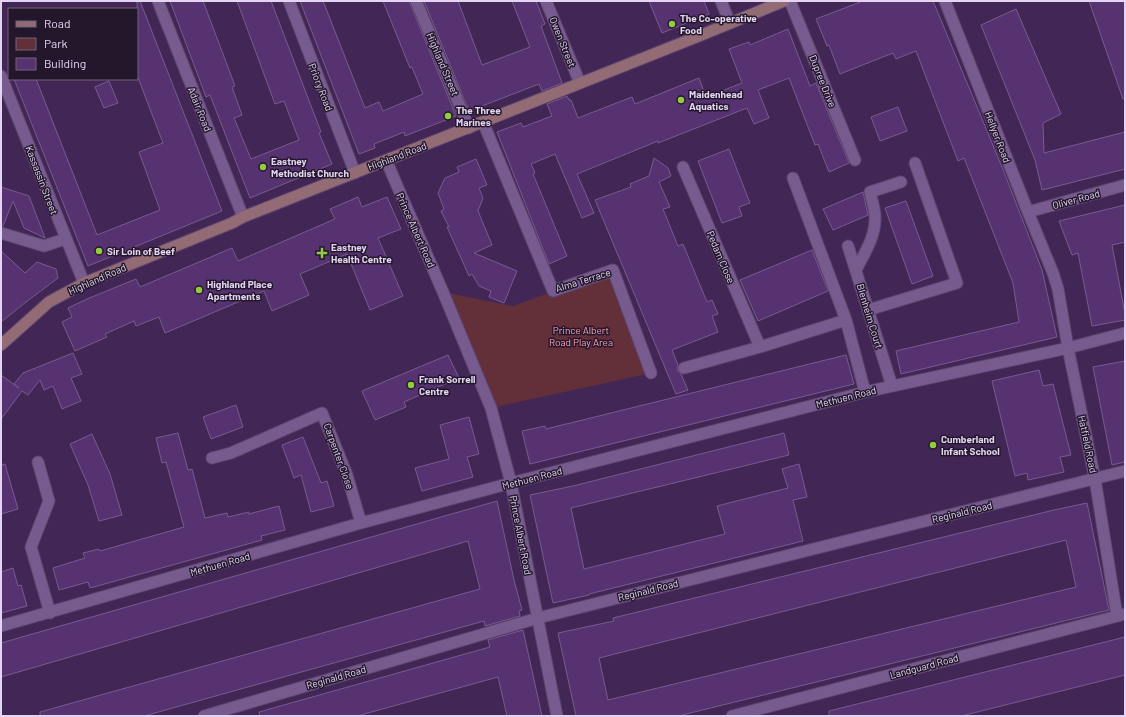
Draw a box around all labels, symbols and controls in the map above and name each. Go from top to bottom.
legend [8,8,138,80]
place label: The Co-operative Food [680,12,757,36]
street label: Owen Street [547,15,579,69]
text: Road [44,16,71,30]
marker: The Co-operative Food [667,19,677,29]
street label: Highland Street [424,31,462,98]
text: Park [44,36,68,50]
street label: Dupree Drive [807,53,839,109]
text: Building [44,56,86,70]
street label: Priory Road [306,61,336,113]
street label: Adair Road [186,85,214,133]
place label: Maidenhead Aquatics [689,88,743,112]
marker: Maidenhead Aquatics [676,95,686,105]
place label: The Three Marines [456,104,501,128]
street label: Hellyer Road [983,110,1013,164]
marker: The Three Marines [443,111,453,121]
street label: Highland Road [366,139,428,173]
street label: Kassassin Street [23,144,61,216]
place label: Eastney Methodist Church [271,155,349,179]
marker: Eastney Methodist Church [258,162,268,172]
street label: Oliver Road [1051,187,1101,211]
street label: Prince Albert Road [394,191,438,269]
street label: Pedam Close [705,229,737,285]
place label: Eastney Health Centre [331,241,392,265]
place label: Sir Loin of Beef [107,245,175,257]
marker: Sir Loin of Beef [94,246,104,256]
marker: Eastney Health Centre [316,247,328,259]
street label: Highland Road [66,261,128,297]
street label: Alma Terrace [554,266,612,294]
place label: Highland Place Apartments [207,278,273,302]
street label: Blenheim Court [854,282,886,350]
marker: Highland Place Apartments [194,285,204,295]
park label: Prince Albert Road Play Area [549,324,613,348]
place label: Frank Sorrell Centre [419,373,476,397]
marker: Frank Sorrell Centre [406,380,416,390]
street label: Methuen Road [815,384,877,410]
street label: Hatfield Road [1076,414,1100,474]
street label: Carpenter Close [322,421,356,491]
place label: Cumberland Infant School [941,433,1000,457]
marker: Cumberland Infant School [928,440,938,450]
street label: Methuen Road [501,464,563,492]
street label: Prince Albert Road [507,494,535,576]
street label: Reginald Road [931,499,993,525]
street label: Methuen Road [189,550,251,578]
street label: Reginald Road [617,577,679,603]
street label: Landguard Road [888,651,960,681]
street label: Reginald Road [305,663,367,691]

